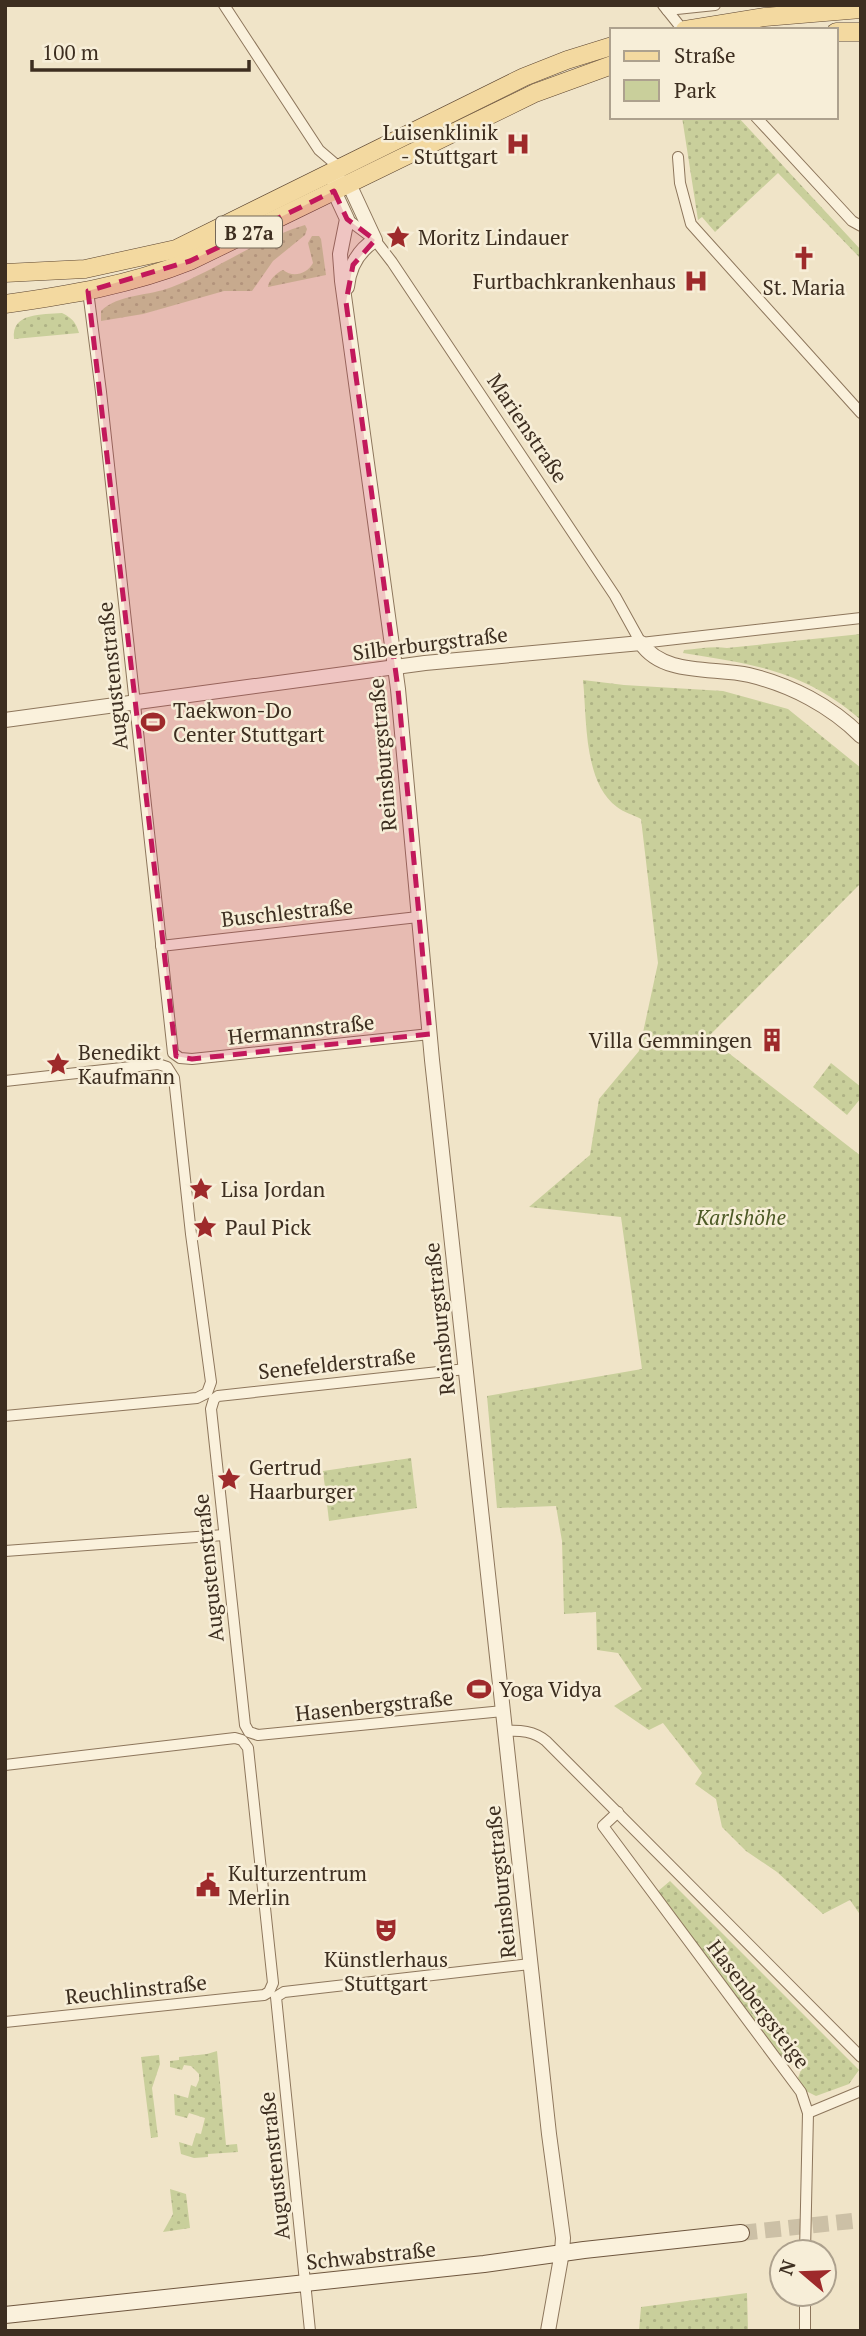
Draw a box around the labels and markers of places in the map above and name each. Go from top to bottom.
place label: Luisenklinik - Stuttgart [383,118,498,170]
hospital icon: Luisenklinik - Stuttgart [504,130,532,158]
place icon: Moritz Lindauer [384,223,412,251]
place label: Moritz Lindauer [418,223,569,251]
church icon: St. Maria [790,244,818,272]
place label: Furtbachkrankenhaus [473,267,676,295]
hospital icon: Furtbachkrankenhaus [682,267,710,295]
place label: St. Maria [763,273,846,301]
place label: Taekwon-Do Center Stuttgart [173,696,325,748]
sports icon: Taekwon-Do Center Stuttgart [139,708,167,736]
place label: Villa Gemmingen [589,1026,753,1054]
building icon: Villa Gemmingen [758,1026,786,1054]
place label: Benedikt Kaufmann [78,1038,176,1090]
place icon: Benedikt Kaufmann [44,1050,72,1078]
place icon: Lisa Jordan [187,1175,215,1203]
place label: Lisa Jordan [221,1175,326,1203]
place icon: Paul Pick [191,1213,219,1241]
place label: Paul Pick [225,1213,311,1241]
place label: Gertrud Haarburger [249,1453,355,1505]
place icon: Gertrud Haarburger [215,1465,243,1493]
sports icon: Yoga Vidya [465,1675,493,1703]
place label: Yoga Vidya [499,1675,602,1703]
place label: Kulturzentrum Merlin [228,1859,367,1911]
public building icon: Kulturzentrum Merlin [194,1871,222,1899]
theatre icon: Künstlerhaus Stuttgart [372,1916,400,1944]
place label: Künstlerhaus Stuttgart [324,1945,448,1997]

